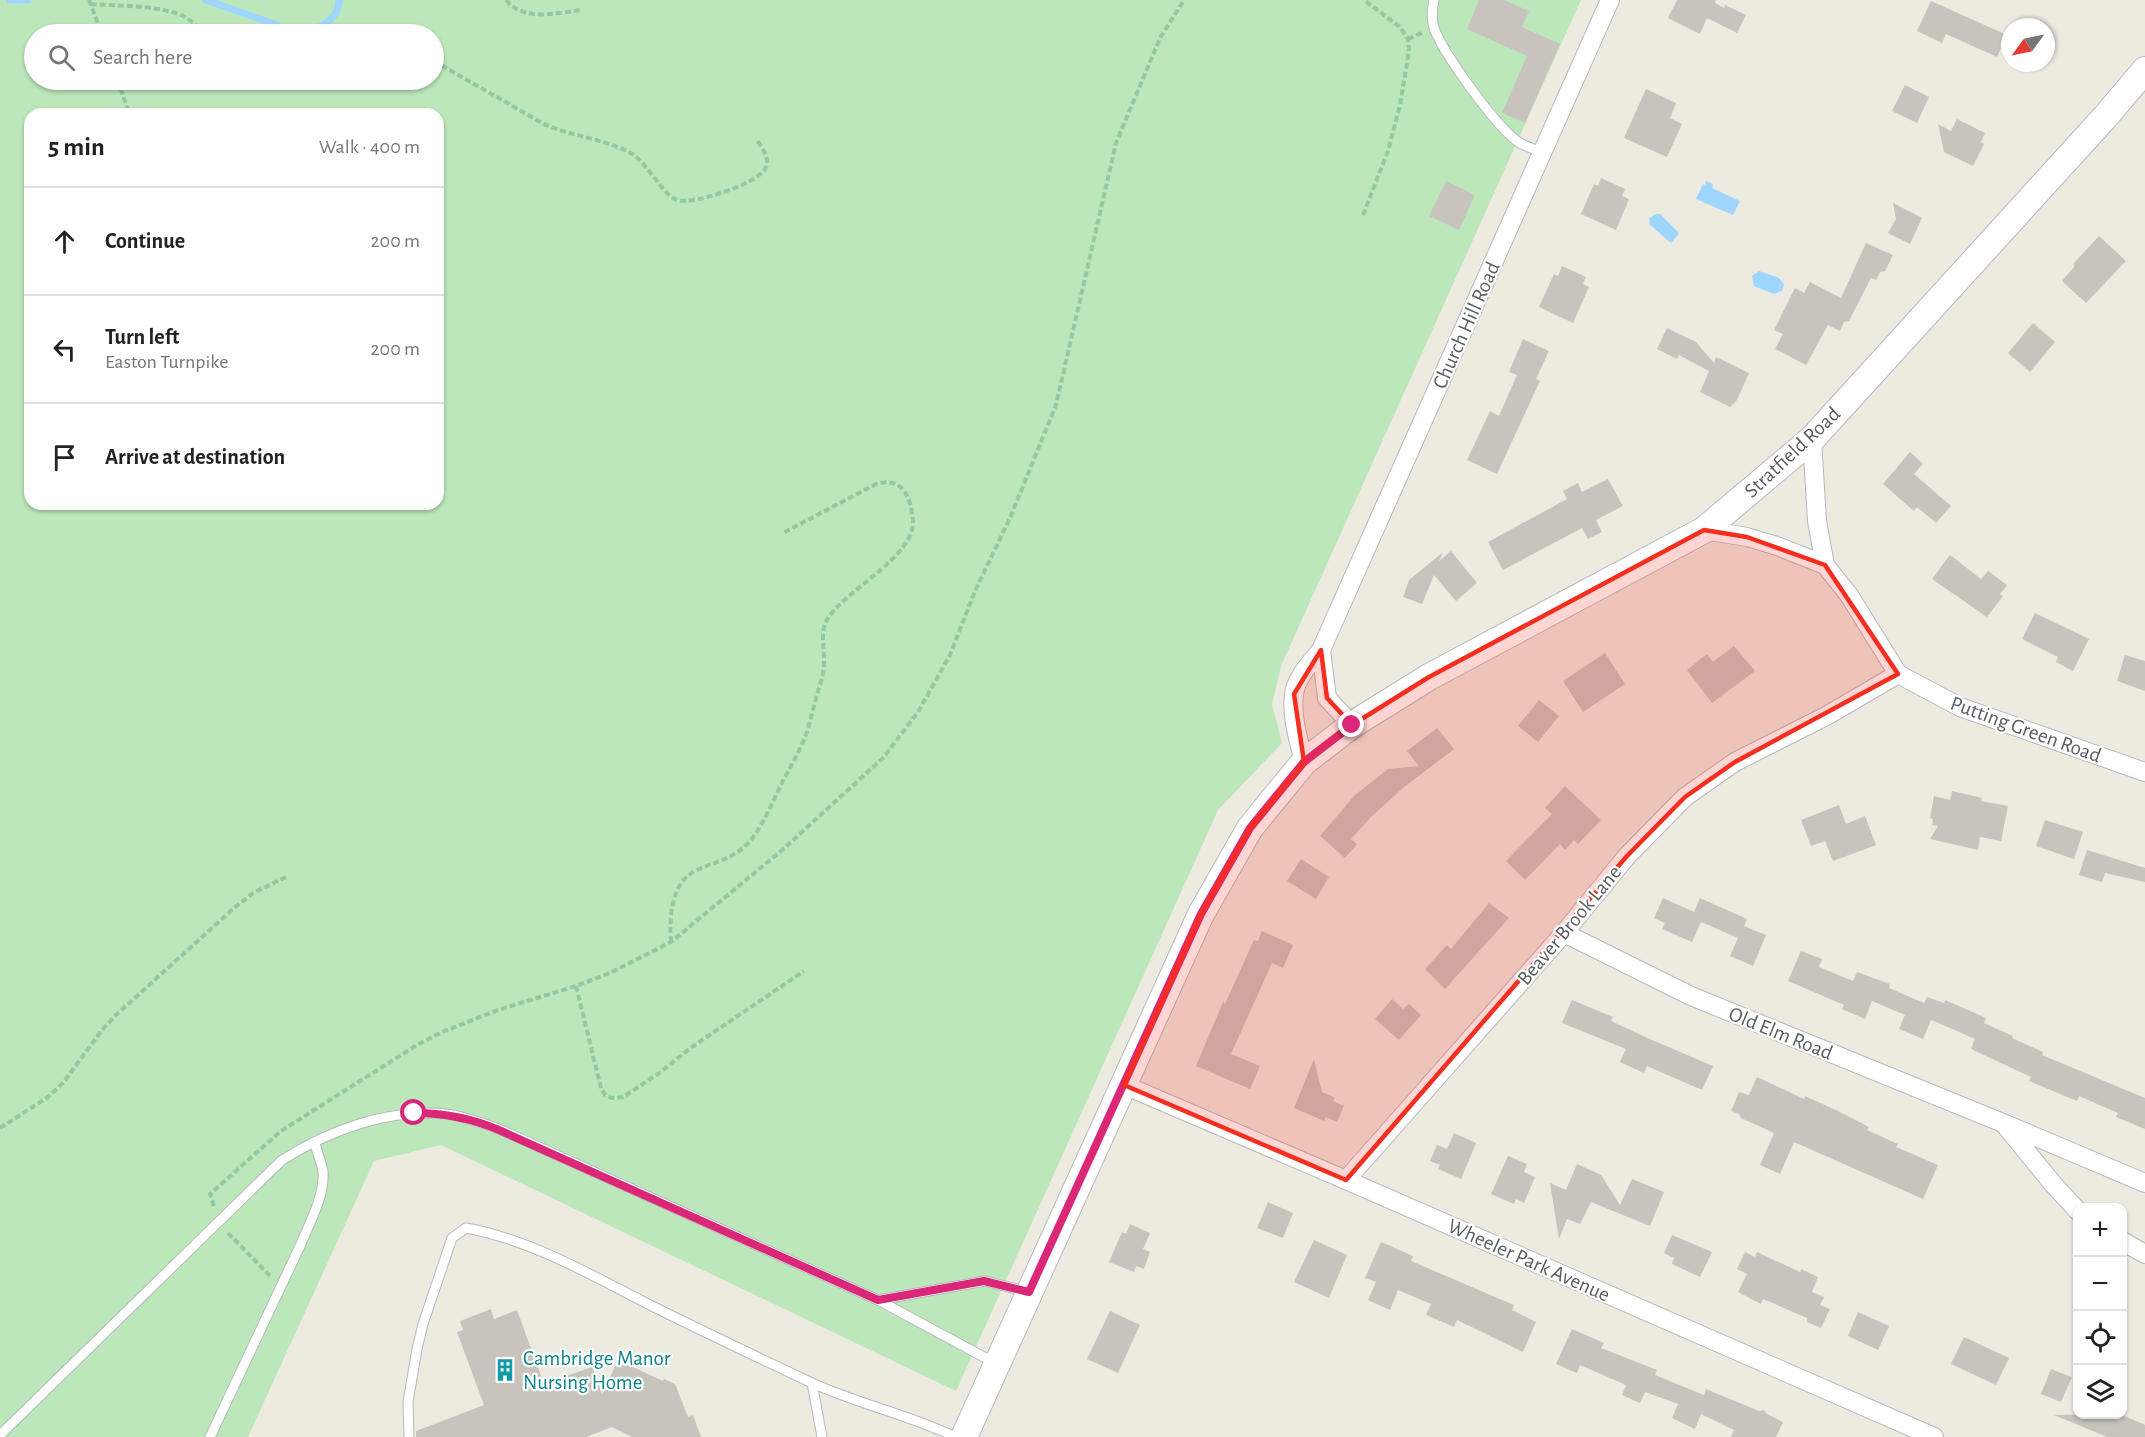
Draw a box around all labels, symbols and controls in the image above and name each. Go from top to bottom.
north arrow [2001,18,2055,72]
search box [24,24,444,90]
icon: search [45,41,78,74]
text: Search here [93,46,192,68]
text: 5 min [48,134,105,160]
text: Walk · 400 m [319,137,420,157]
icon: ahead [48,225,81,258]
text: Continue [105,230,185,252]
text: 200 m [370,231,420,251]
street label: Church Hill Road [1429,258,1504,392]
text: Turn left [105,326,179,348]
icon: left [48,333,81,366]
text: 200 m [370,339,420,359]
text: Easton Turnpike [105,352,228,372]
street label: Stratfield Road [1740,403,1844,502]
icon: arrive [48,441,81,474]
text: Arrive at destination [105,446,285,468]
street label: Putting Green Road [1948,692,2104,767]
route end [1338,711,1364,737]
street label: Beaver Brook Lane [1513,862,1625,989]
street label: Old Elm Road [1726,1003,1836,1064]
route start [400,1099,426,1125]
map controls [2073,1203,2127,1419]
button: + [2073,1203,2127,1257]
street label: Wheeler Park Avenue [1445,1215,1613,1306]
button: − [2073,1257,2127,1311]
button: locate [2073,1311,2127,1365]
place label: Cambridge Manor Nursing Home [523,1348,671,1393]
building icon: Cambridge Manor Nursing Home [492,1357,518,1383]
button: layers [2073,1365,2127,1419]

